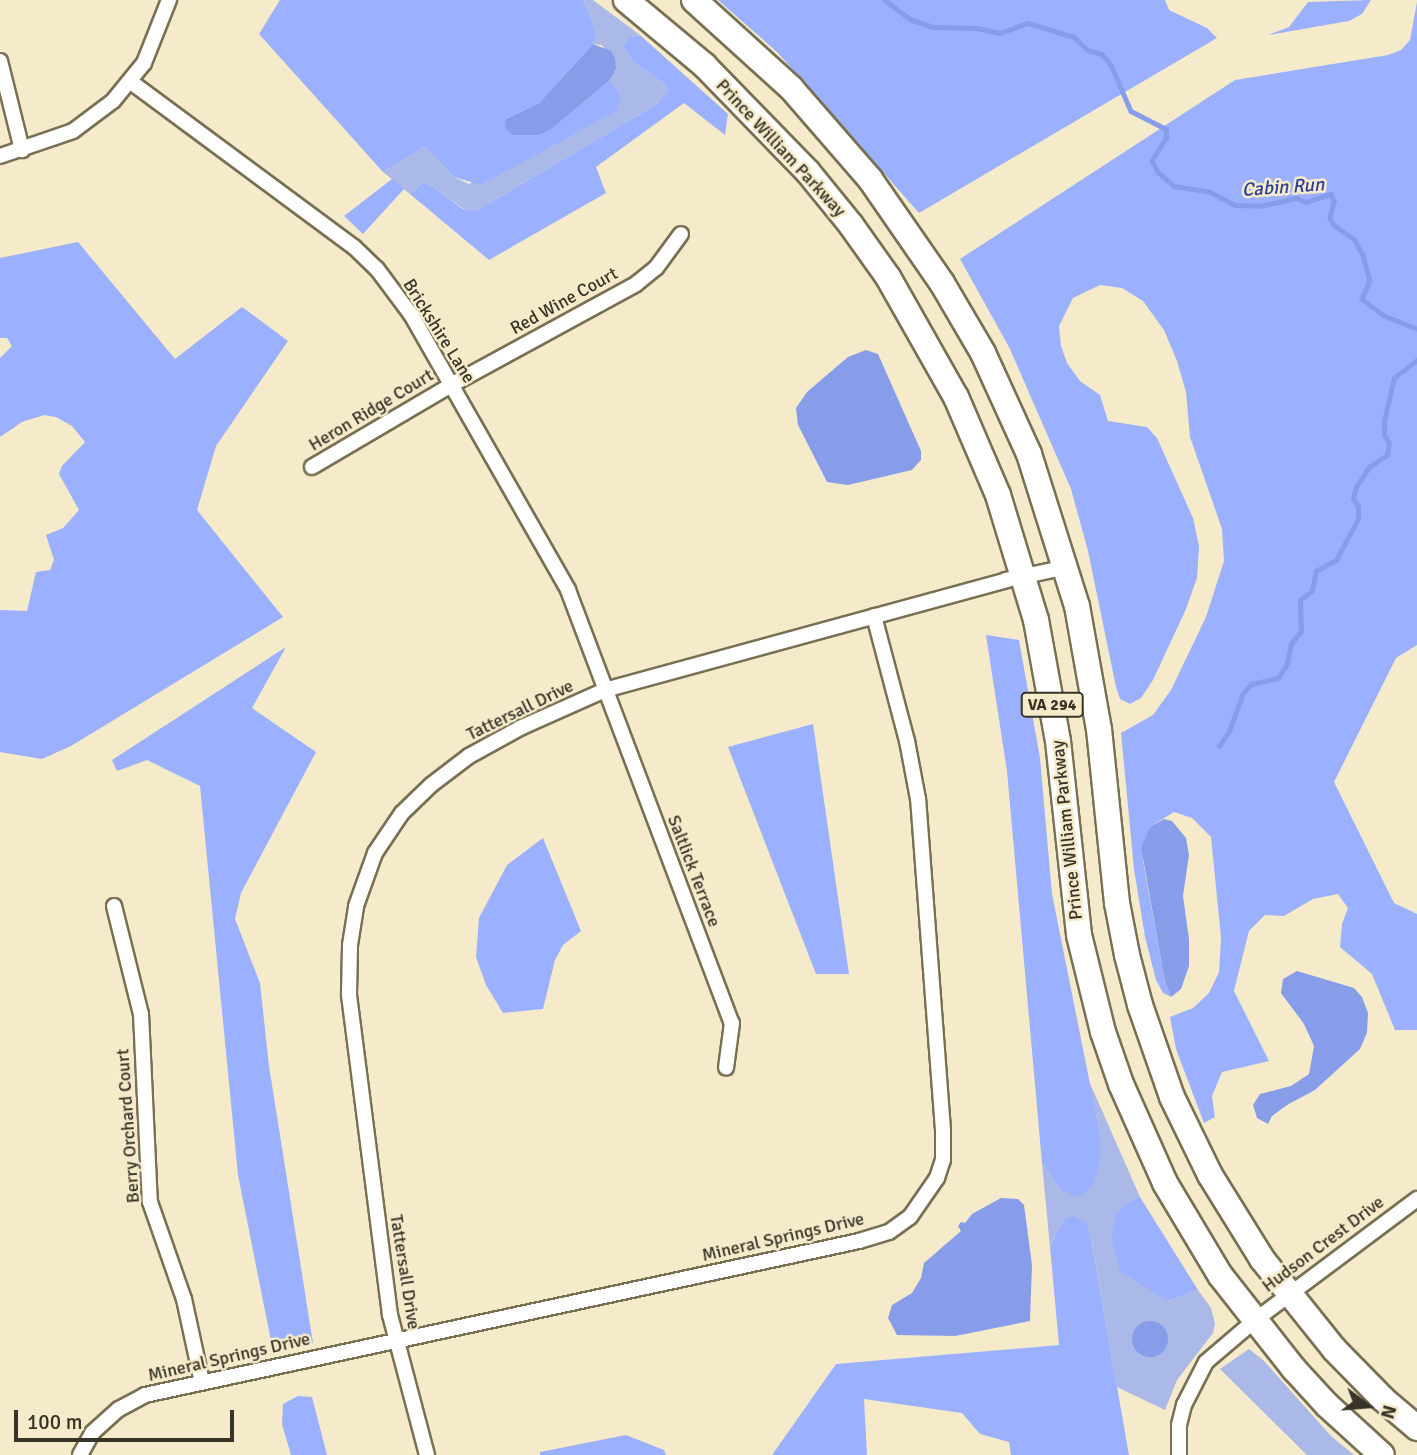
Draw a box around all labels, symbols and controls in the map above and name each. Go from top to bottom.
street label: Prince William Parkway [712,75,850,221]
water label: Cabin Run [1241,174,1325,202]
street label: Red Wine Court [507,263,621,339]
street label: Brickshire Lane [398,275,480,387]
street label: Heron Ridge Court [305,364,437,456]
street label: Tattersall Drive [463,675,577,745]
road number: VA 294 [1020,692,1084,718]
street label: Prince William Parkway [1047,739,1087,921]
street label: Saltlick Terrace [663,812,725,930]
street label: Berry Orchard Court [112,1048,144,1204]
street label: Hudson Crest Drive [1258,1191,1388,1297]
street label: Mineral Springs Drive [700,1208,866,1266]
street label: Tattersall Drive [385,1213,425,1331]
street label: Mineral Springs Drive [146,1328,312,1386]
north arrow [1333,1371,1403,1441]
scale bar [18,1396,238,1440]
text: N [1375,1402,1402,1421]
text: 100 m [27,1409,82,1435]

